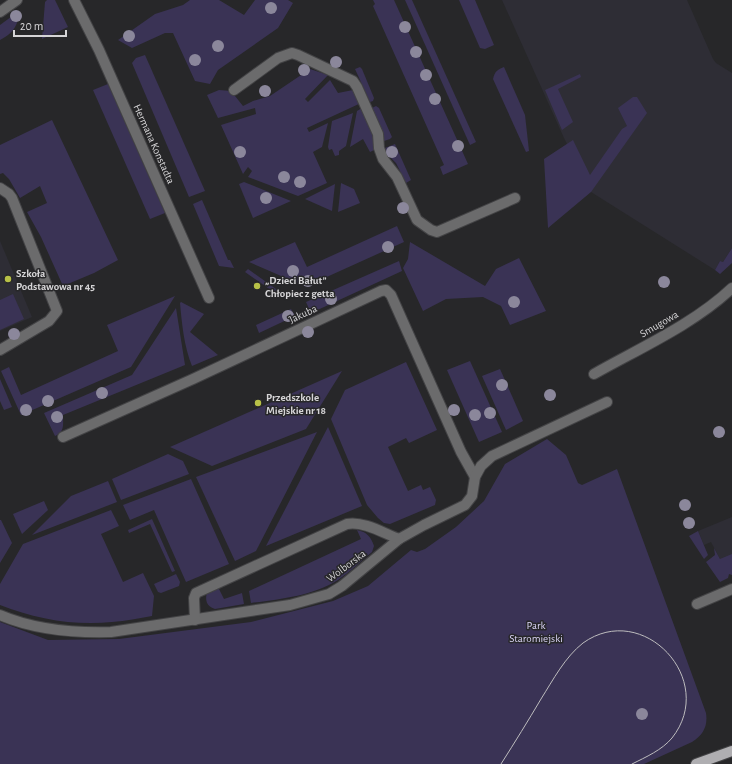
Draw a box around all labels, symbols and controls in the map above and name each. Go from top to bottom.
scale bar [14,12,66,38]
text: 20 m [20,20,43,32]
street label: Hermana Konstadta [131,103,177,185]
place label: Szkoła Podstawowa nr 45 [16,268,95,292]
marker: Szkoła Podstawowa nr 45 [3,274,13,284]
place label: „Dzieci Bałut” Chłopiec z getta [265,275,335,299]
marker: „Dzieci Bałut” Chłopiec z getta [252,281,262,291]
street label: Jakuba [287,303,319,325]
street label: Smugowa [638,309,680,339]
place label: Przedszkole Miejskie nr 18 [266,392,326,416]
marker: Przedszkole Miejskie nr 18 [253,398,263,408]
street label: Wolborska [324,548,368,584]
park label: Park Staromiejski [509,620,563,644]

